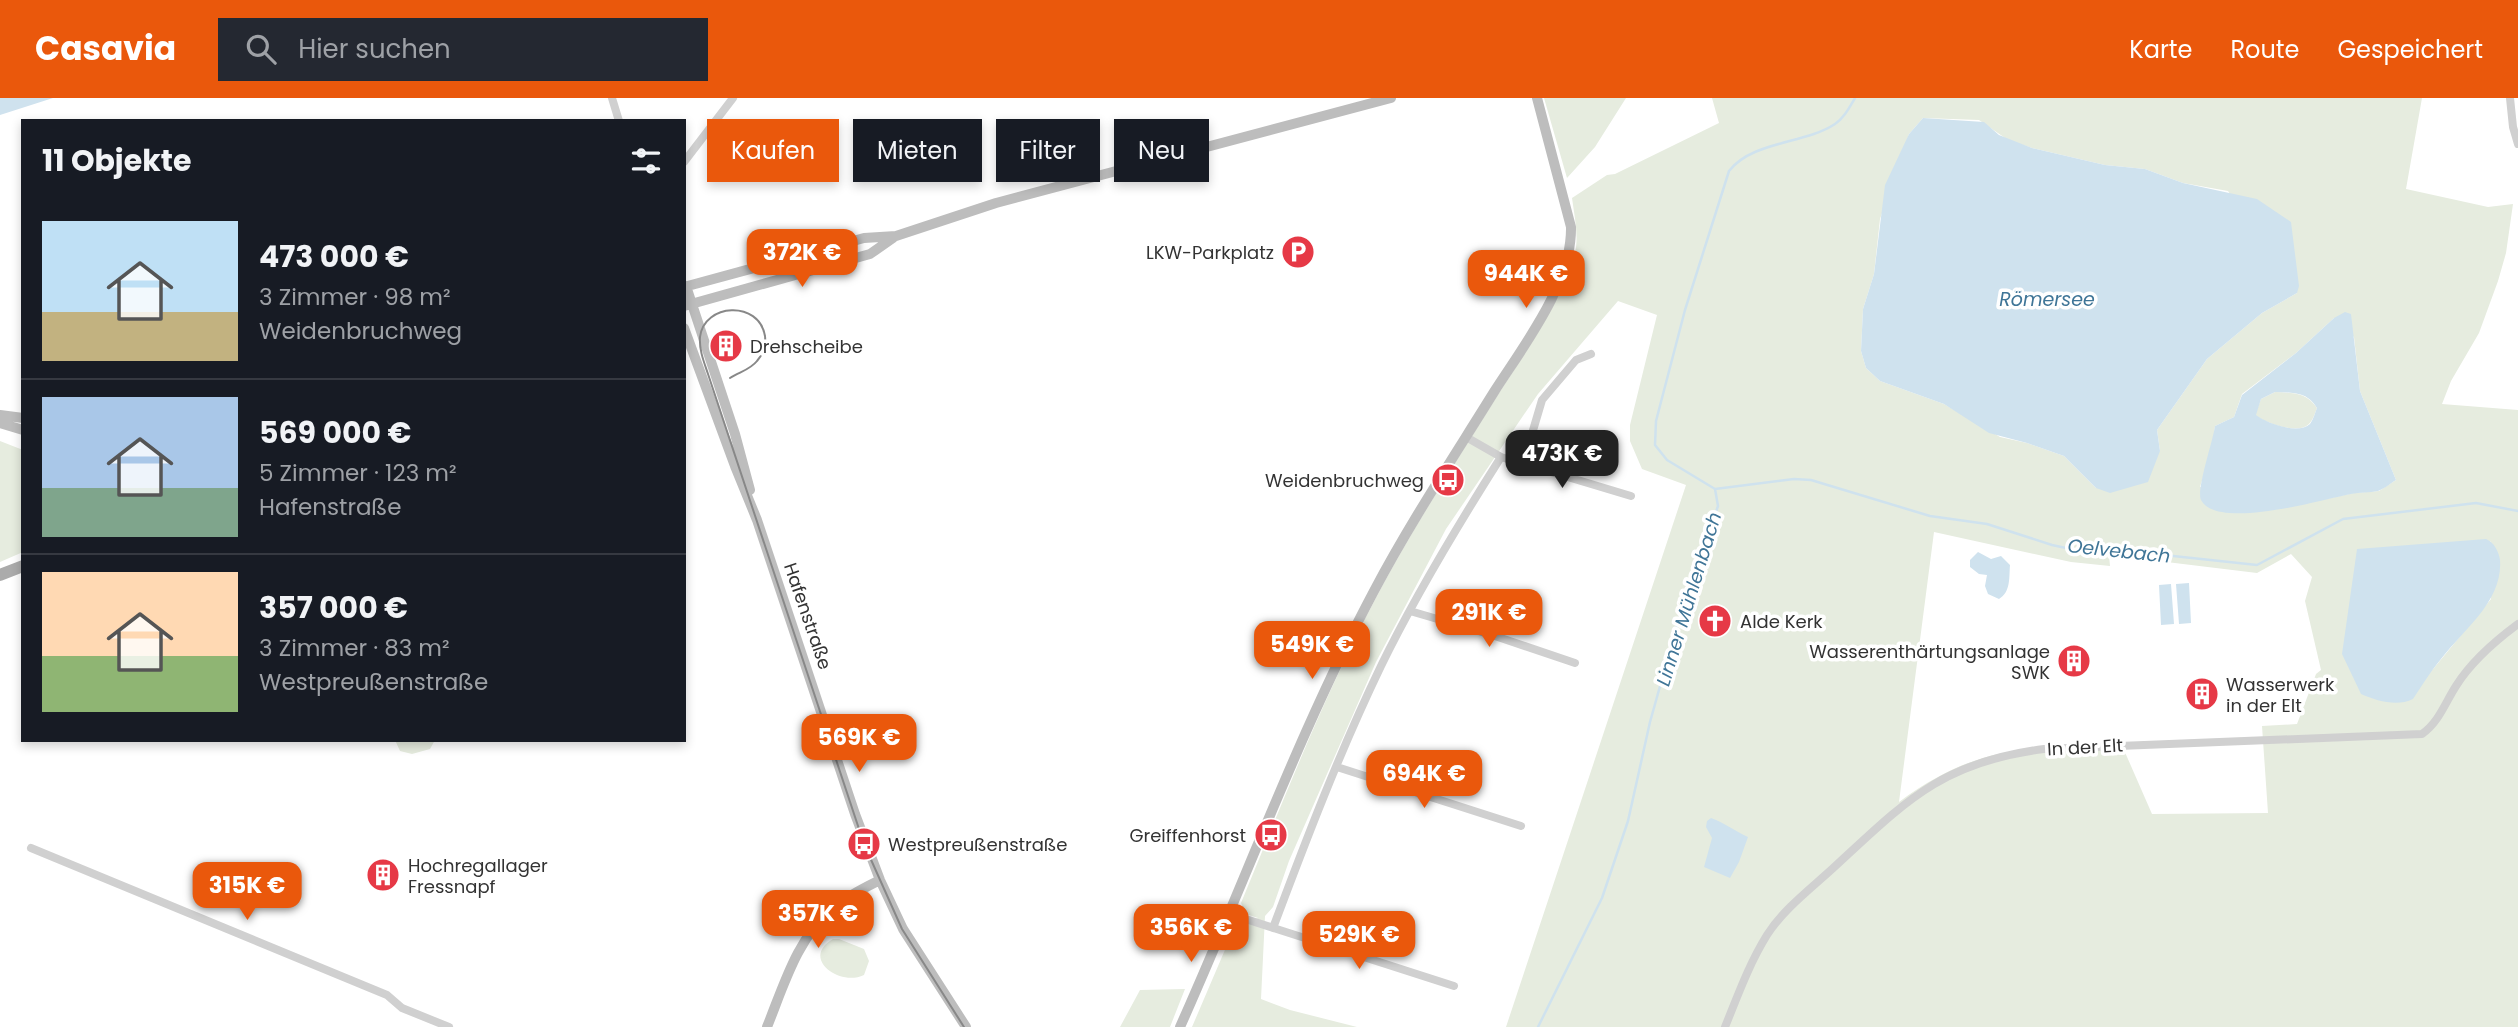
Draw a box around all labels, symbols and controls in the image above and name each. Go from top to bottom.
search box [218,18,708,81]
text: Casavia [35,25,176,72]
icon: search [242,30,280,68]
text: Hier suchen [298,31,451,67]
text: Karte [2129,33,2192,66]
text: Route [2230,33,2299,66]
text: Gespeichert [2337,33,2483,66]
chip: Kaufen [707,119,839,182]
chip: Mieten [853,119,982,182]
chip: Filter [996,119,1100,182]
chip: Neu [1114,119,1209,182]
text: 11 Objekte [42,139,191,182]
icon: filters [627,142,665,180]
pin: 372K € [745,230,859,289]
parking icon: LKW-Parkplatz [1279,233,1317,271]
text: 473 000 € [259,235,409,278]
text: 372K € [763,236,841,268]
place label: LKW-Parkplatz [1146,240,1274,265]
icon: home [98,249,182,333]
pin: 944K € [1469,250,1583,310]
text: 944K € [1484,257,1568,289]
text: 3 Zimmer · 98 m² [259,281,451,313]
water label: Römersee [1999,286,2095,313]
text: Weidenbruchweg [259,315,462,347]
building icon: Drehscheibe [707,327,745,365]
place label: Drehscheibe [750,334,863,359]
text: 569 000 € [259,411,411,454]
icon: home [98,425,182,509]
pin: 473K € [1505,430,1619,490]
text: 473K € [1521,437,1603,469]
text: 5 Zimmer · 123 m² [259,457,457,489]
bus stop icon: Weidenbruchweg [1429,461,1467,499]
place label: Weidenbruchweg [1265,468,1424,493]
text: Hafenstraße [259,491,401,523]
water label: Linner Mühlenbach [1650,509,1728,689]
water label: Oelvebach [2066,532,2172,570]
street label: Hafenstraße [778,559,838,673]
text: 357 000 € [259,586,408,629]
pin: 291K € [1432,589,1546,649]
text: 291K € [1451,596,1527,628]
icon: home [98,600,182,684]
church icon: Alde Kerk [1696,602,1734,640]
place label: Alde Kerk [1740,609,1823,634]
pin: 549K € [1255,622,1369,681]
text: 549K € [1270,628,1354,660]
text: 3 Zimmer · 83 m² [259,632,450,664]
place label: Wasserenthärtungsanlage SWK [1809,639,2050,685]
building icon: Wasserenthärtungsanlage SWK [2055,642,2093,680]
text: Westpreußenstraße [259,666,488,698]
place label: Wasserwerk in der Elt [2226,672,2335,718]
building icon: Wasserwerk in der Elt [2183,675,2221,713]
pin: 569K € [802,714,916,774]
text: 569K € [818,721,900,753]
street label: In der Elt [2046,733,2124,761]
pin: 694K € [1367,750,1481,810]
text: 694K € [1382,757,1466,789]
bus stop icon: Greiffenhorst [1252,816,1290,854]
place label: Greiffenhorst [1129,823,1246,848]
bus stop icon: Westpreußenstraße [845,825,883,863]
place label: Westpreußenstraße [888,832,1067,857]
place label: Hochregallager Fressnapf [408,853,548,899]
building icon: Hochregallager Fressnapf [364,856,402,894]
pin: 315K € [190,862,304,922]
text: 315K € [209,869,285,901]
pin: 357K € [761,890,875,950]
text: 357K € [778,897,858,929]
pin: 356K € [1134,904,1248,964]
text: 356K € [1150,911,1232,943]
pin: 529K € [1302,912,1416,971]
text: 529K € [1318,918,1400,950]

